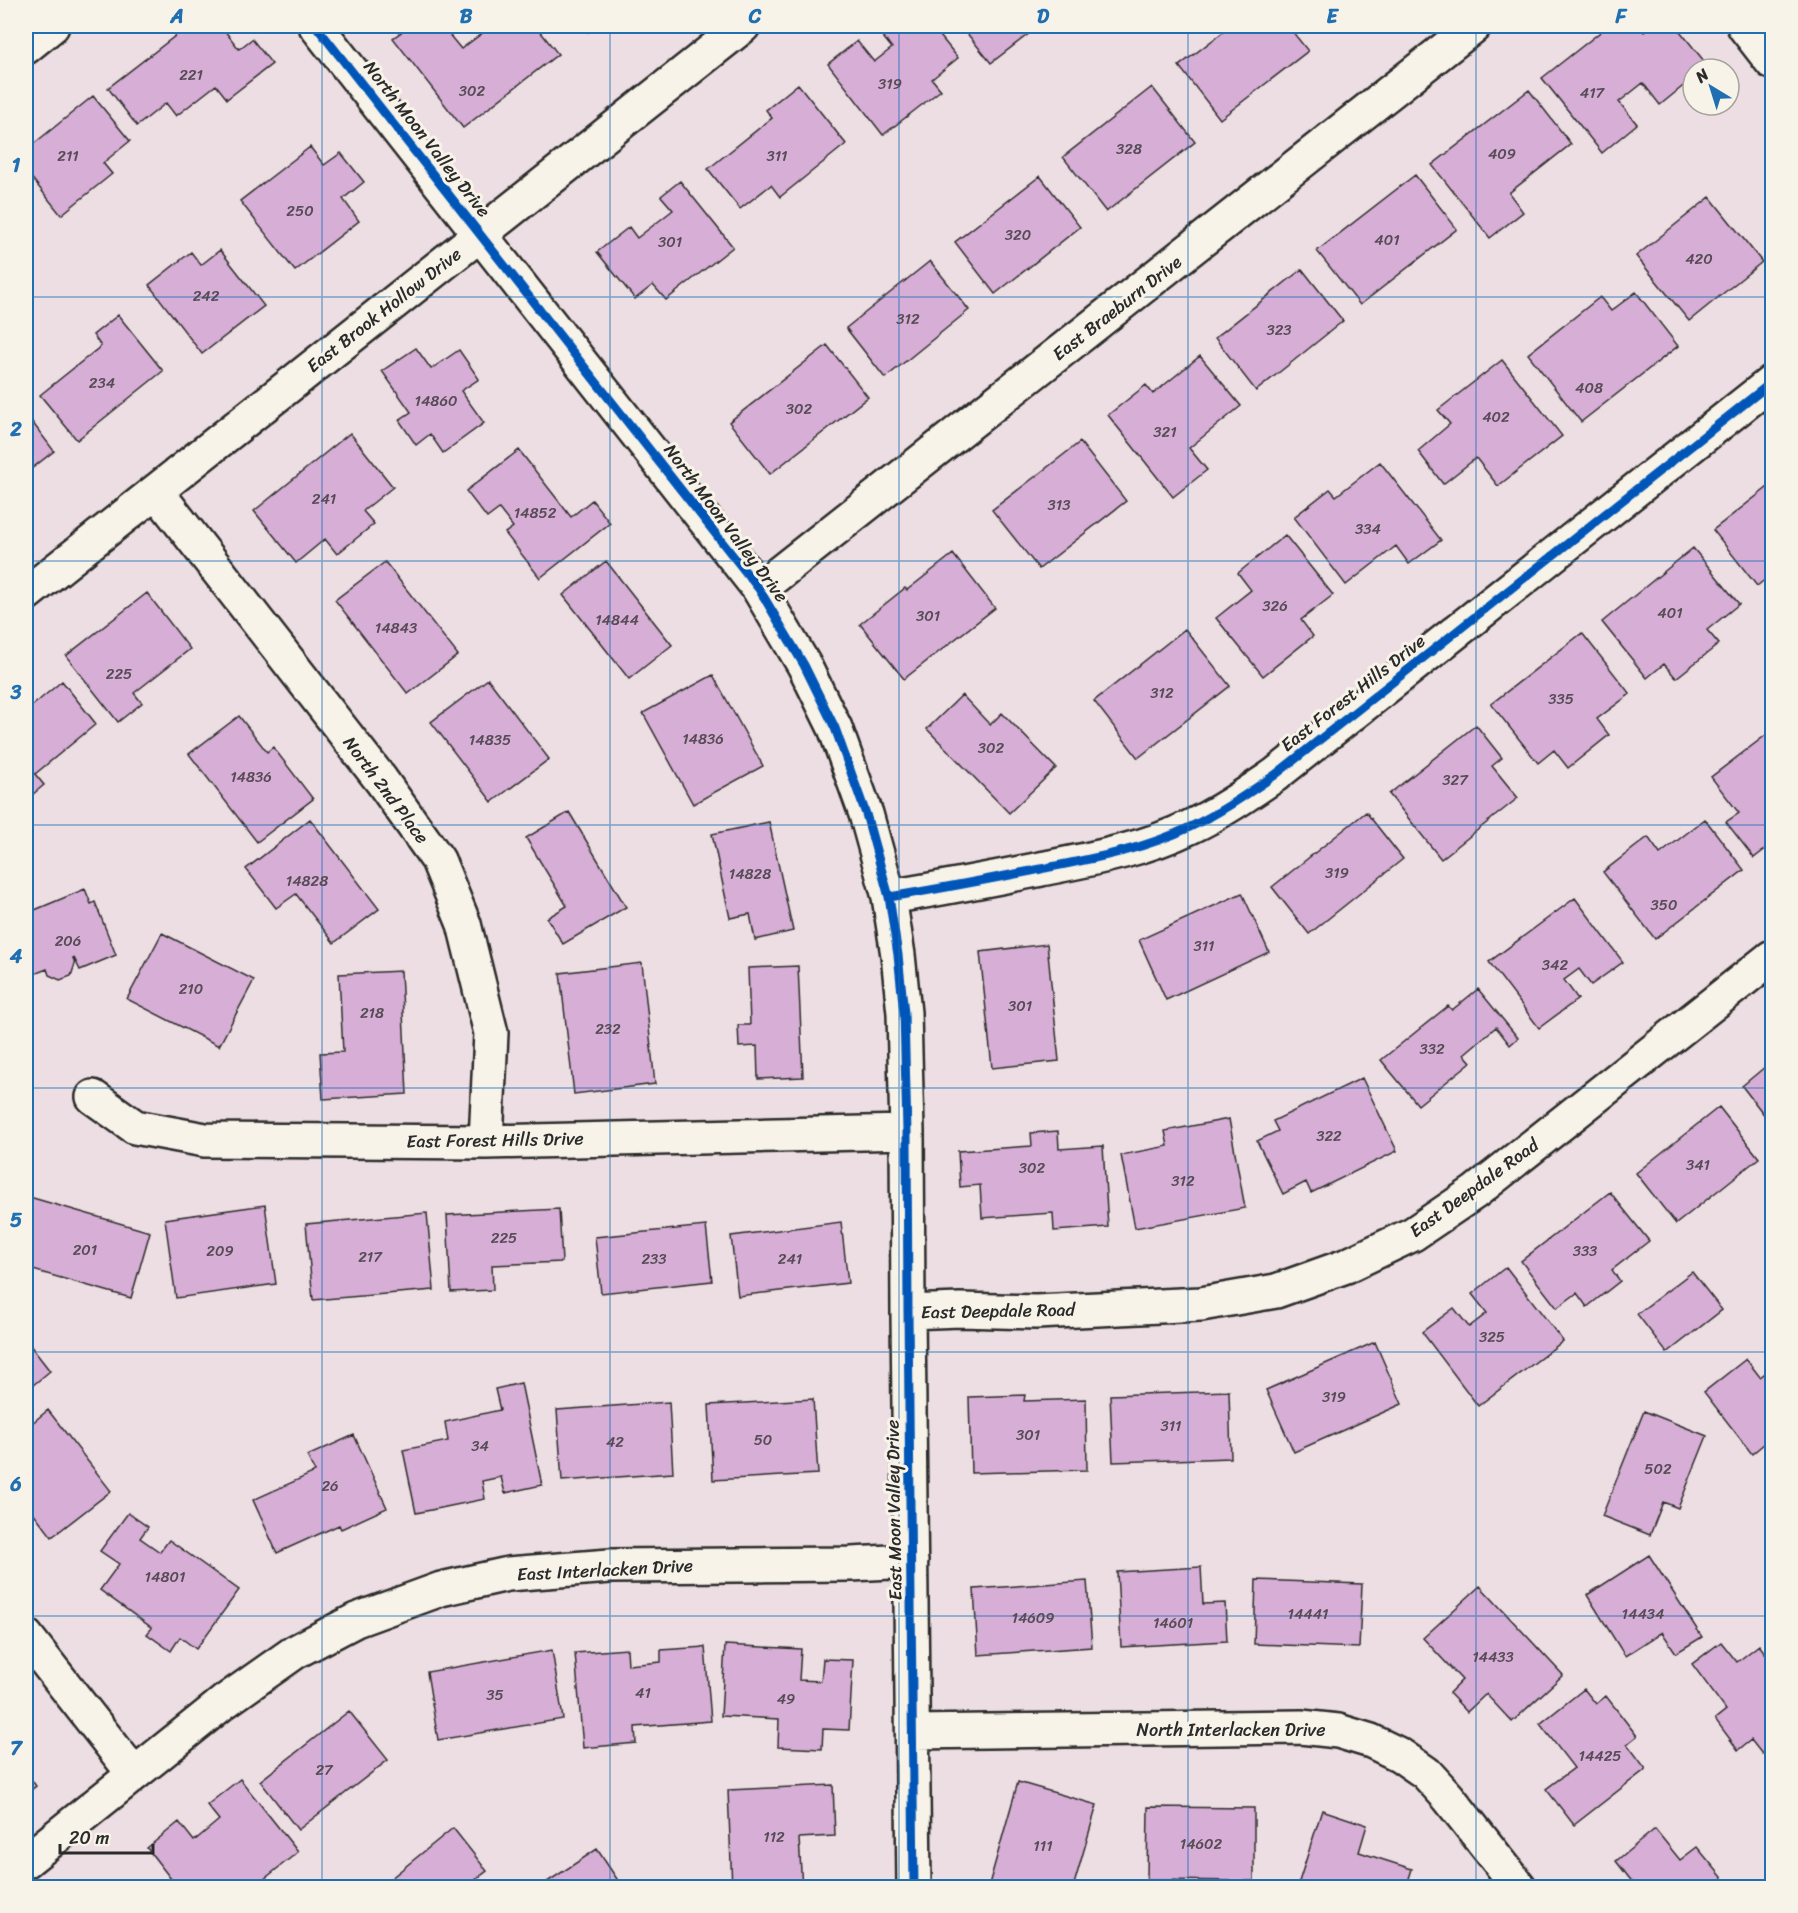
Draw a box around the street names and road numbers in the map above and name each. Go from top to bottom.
street label: North Moon Valley Drive [355,53,499,225]
street label: East Brook Hollow Drive [299,239,469,381]
street label: East Braeburn Drive [1045,247,1189,369]
street label: North Moon Valley Drive [655,436,797,610]
street label: East Forest Hills Drive [1273,626,1433,760]
street label: North 2nd Place [335,729,437,851]
street label: East Forest Hills Drive [406,1122,584,1158]
street label: East Deepdale Road [1402,1129,1547,1246]
street label: East Deepdale Road [921,1294,1077,1328]
street label: East Moon Valley Drive [876,1419,912,1601]
street label: East Interlacken Drive [516,1549,694,1591]
street label: North Interlacken Drive [1137,1714,1325,1746]

